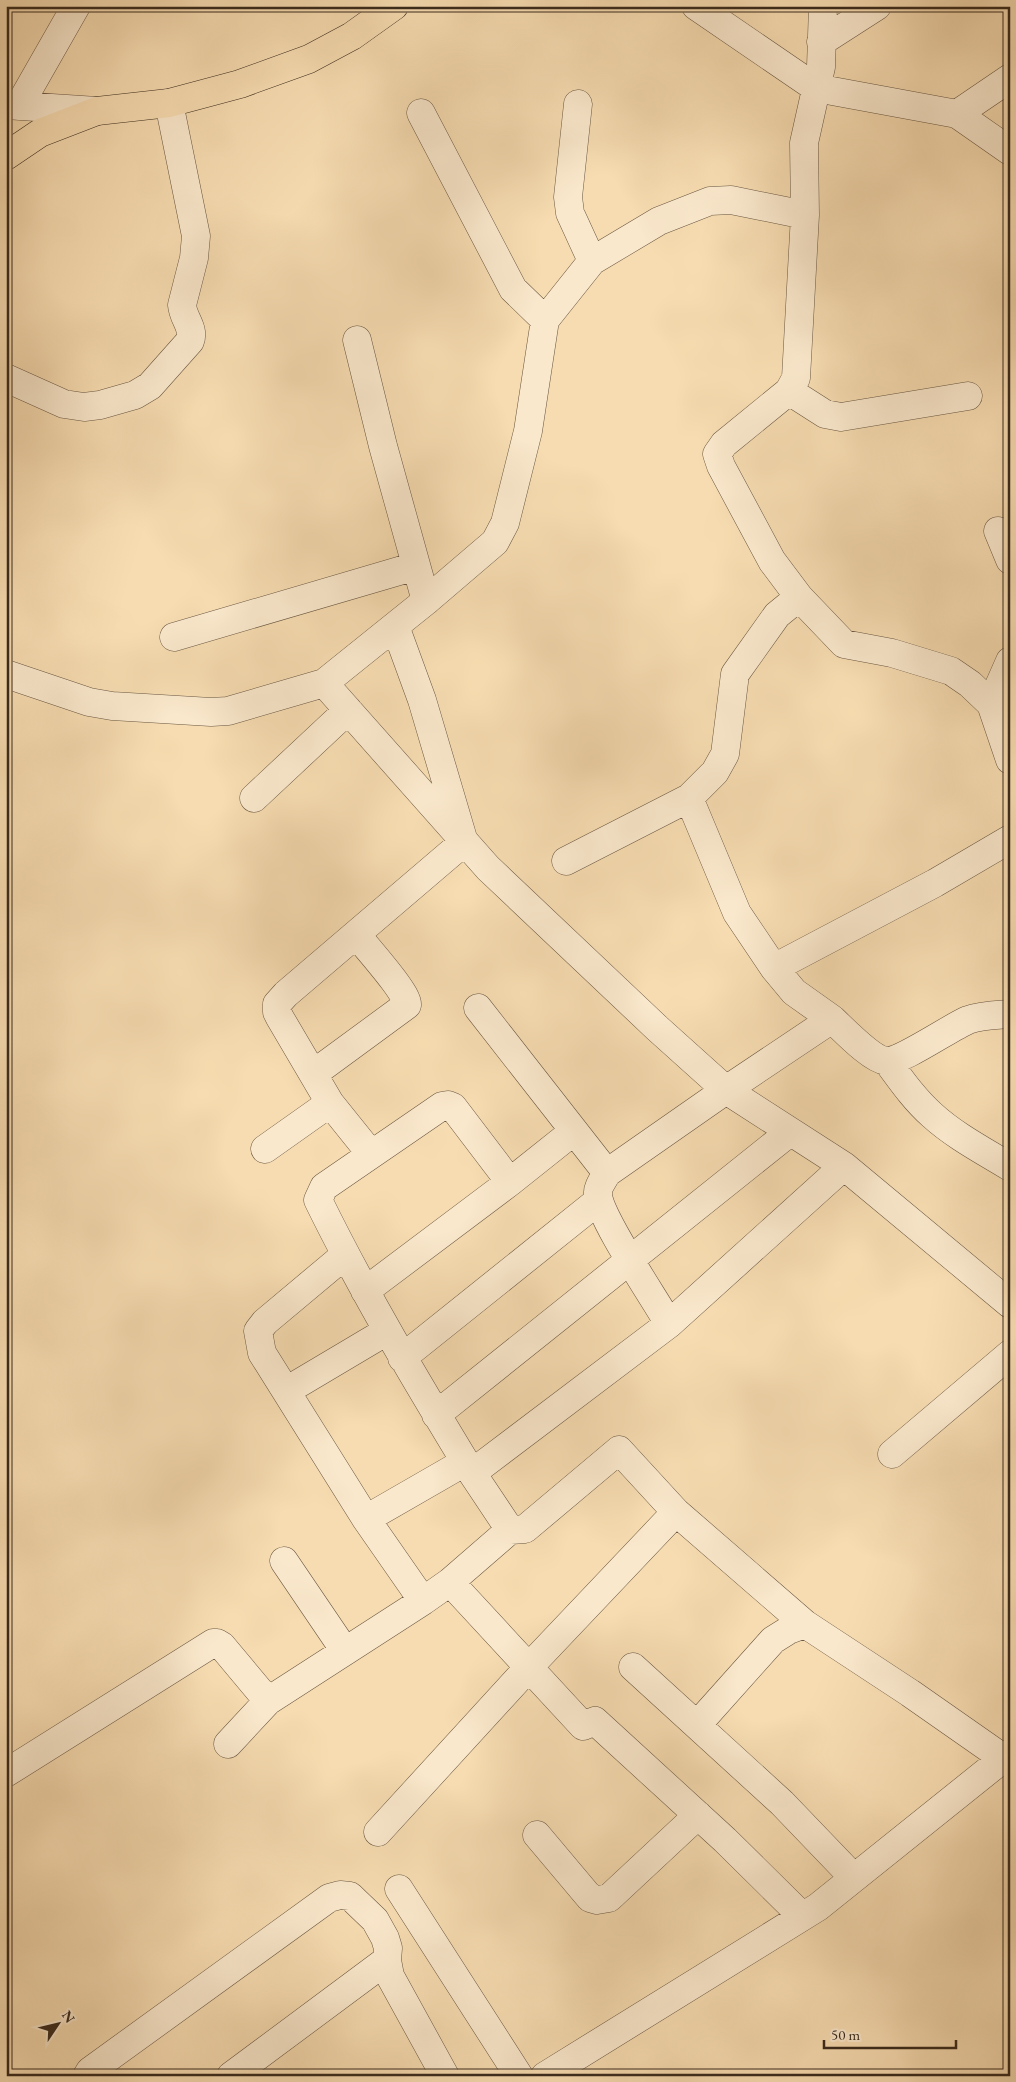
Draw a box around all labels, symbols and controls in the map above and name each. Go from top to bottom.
north arrow [32,2000,82,2050]
text: N [58,2007,80,2027]
scale bar [824,2017,956,2049]
text: 50 m [831,2025,860,2044]

